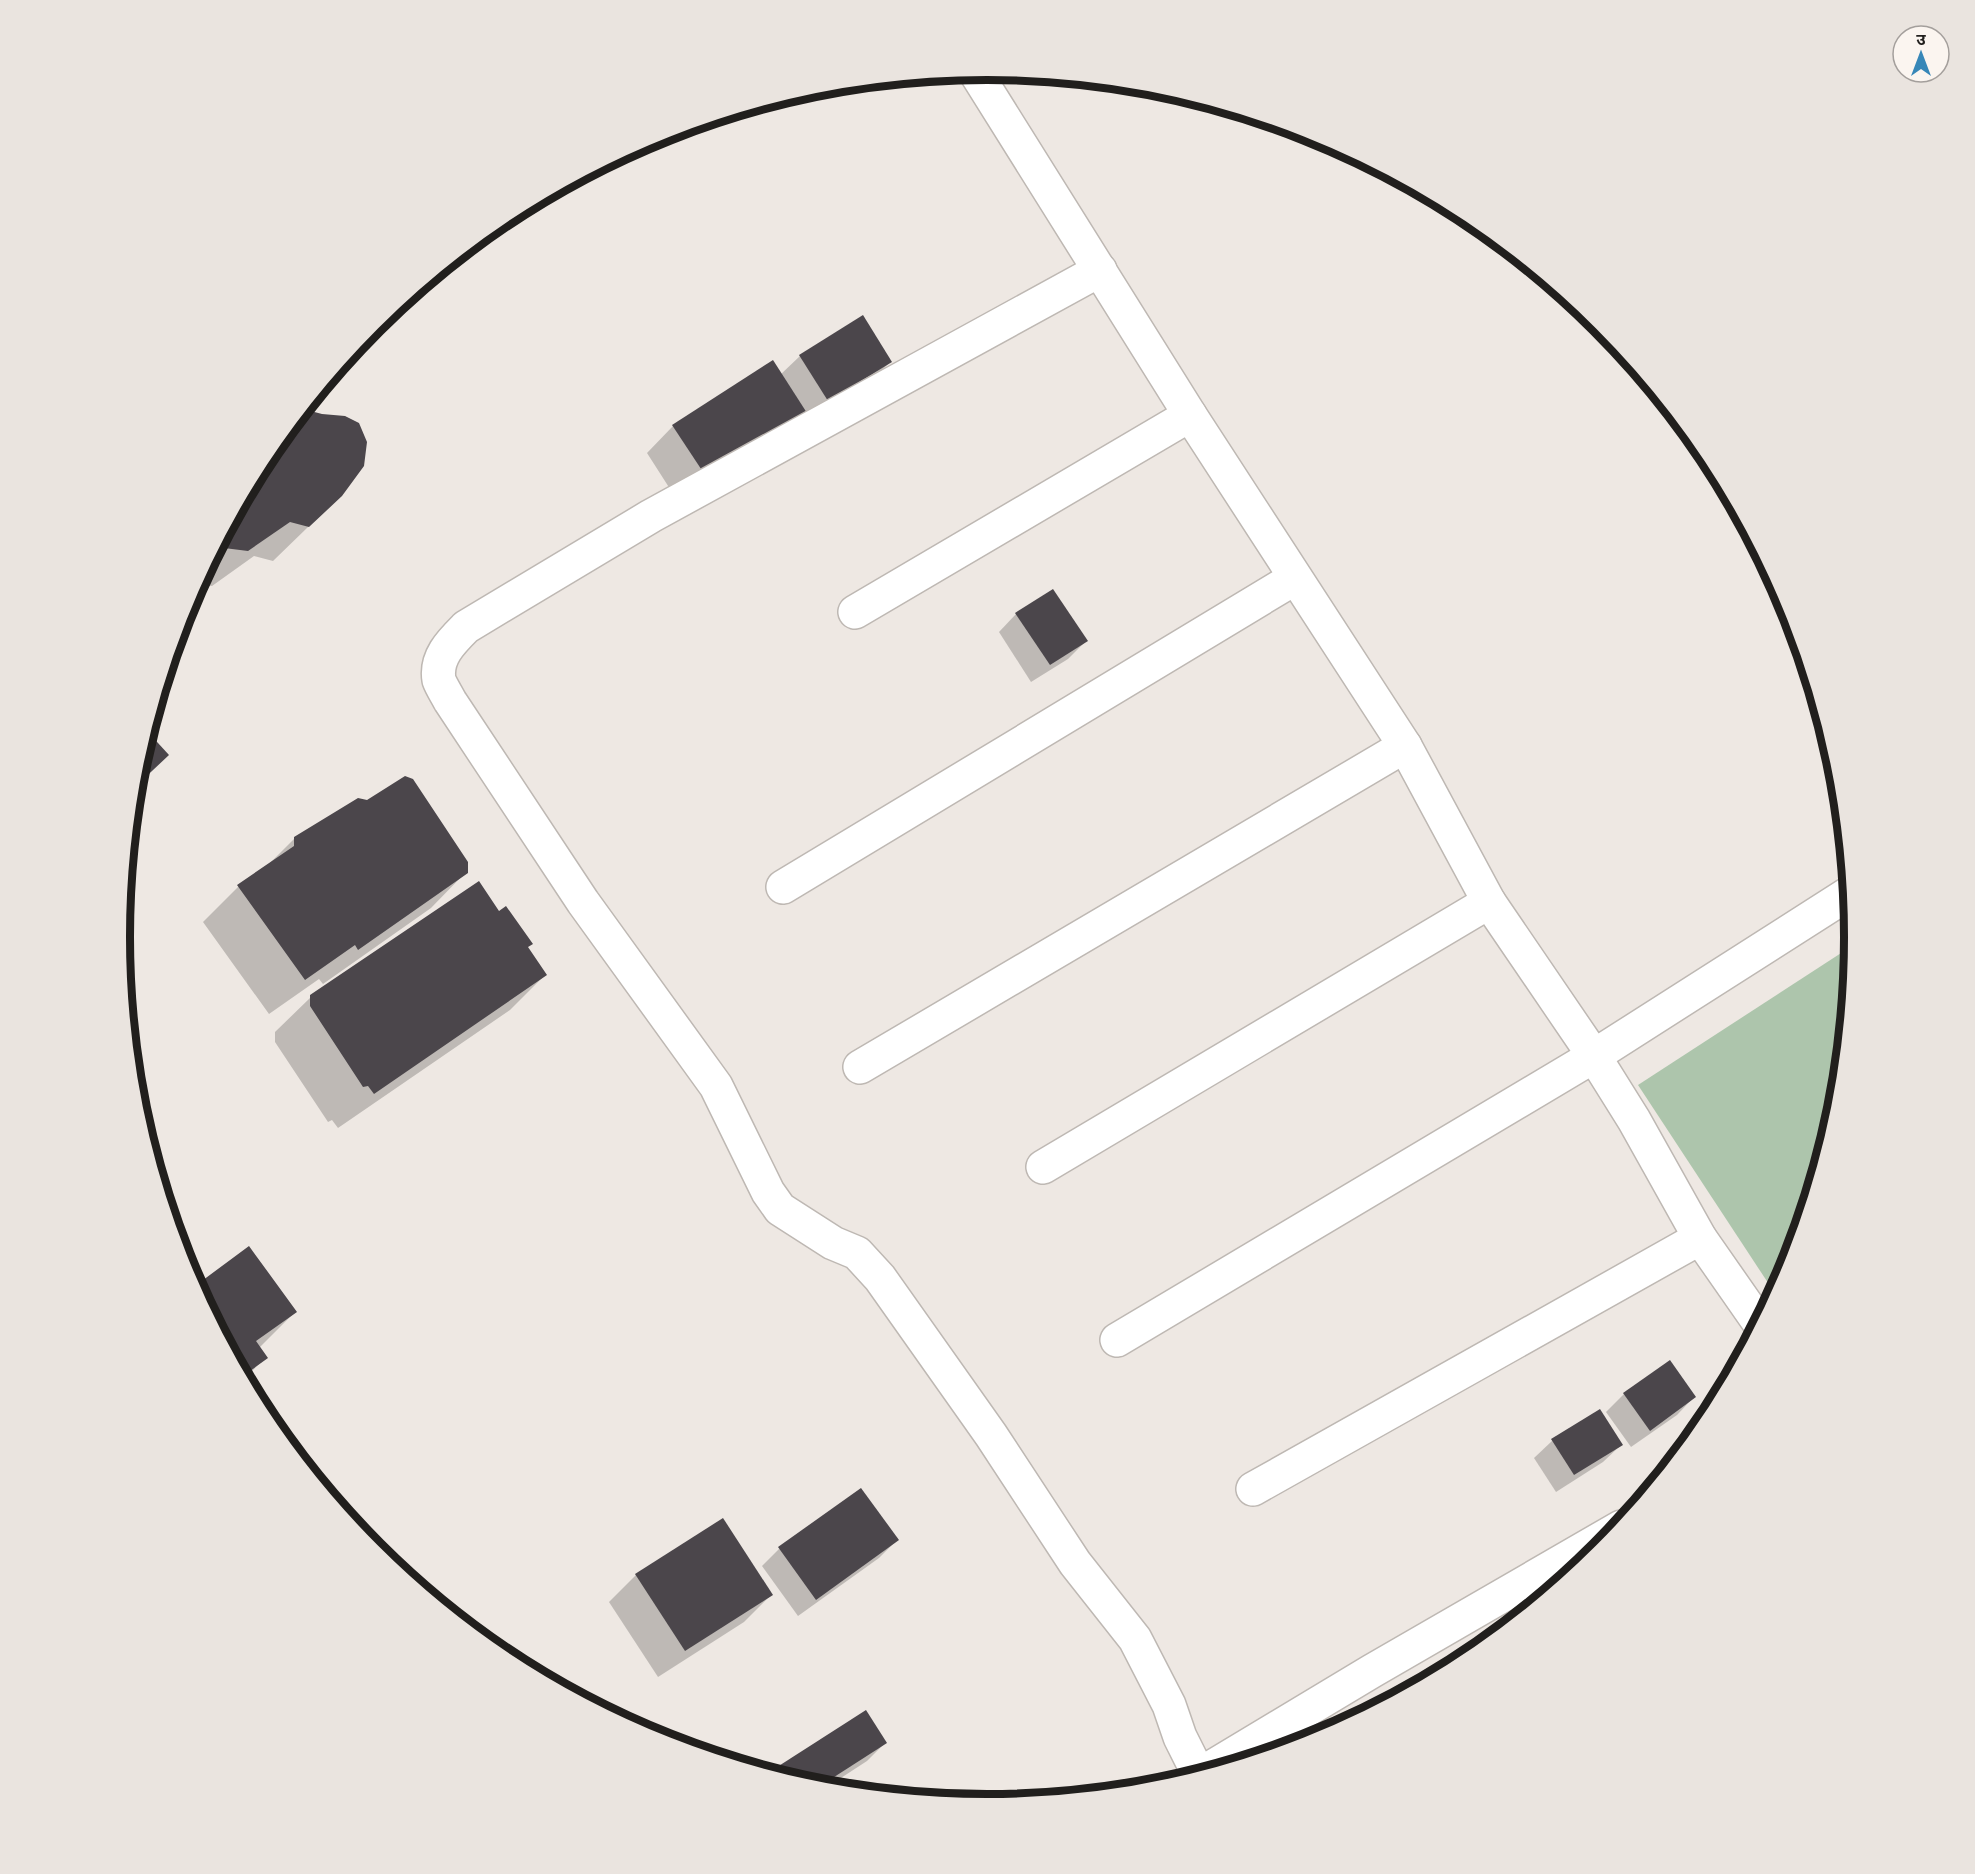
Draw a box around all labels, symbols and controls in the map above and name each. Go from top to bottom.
north arrow [1891,24,1951,84]
text: उ [1916,30,1926,49]

